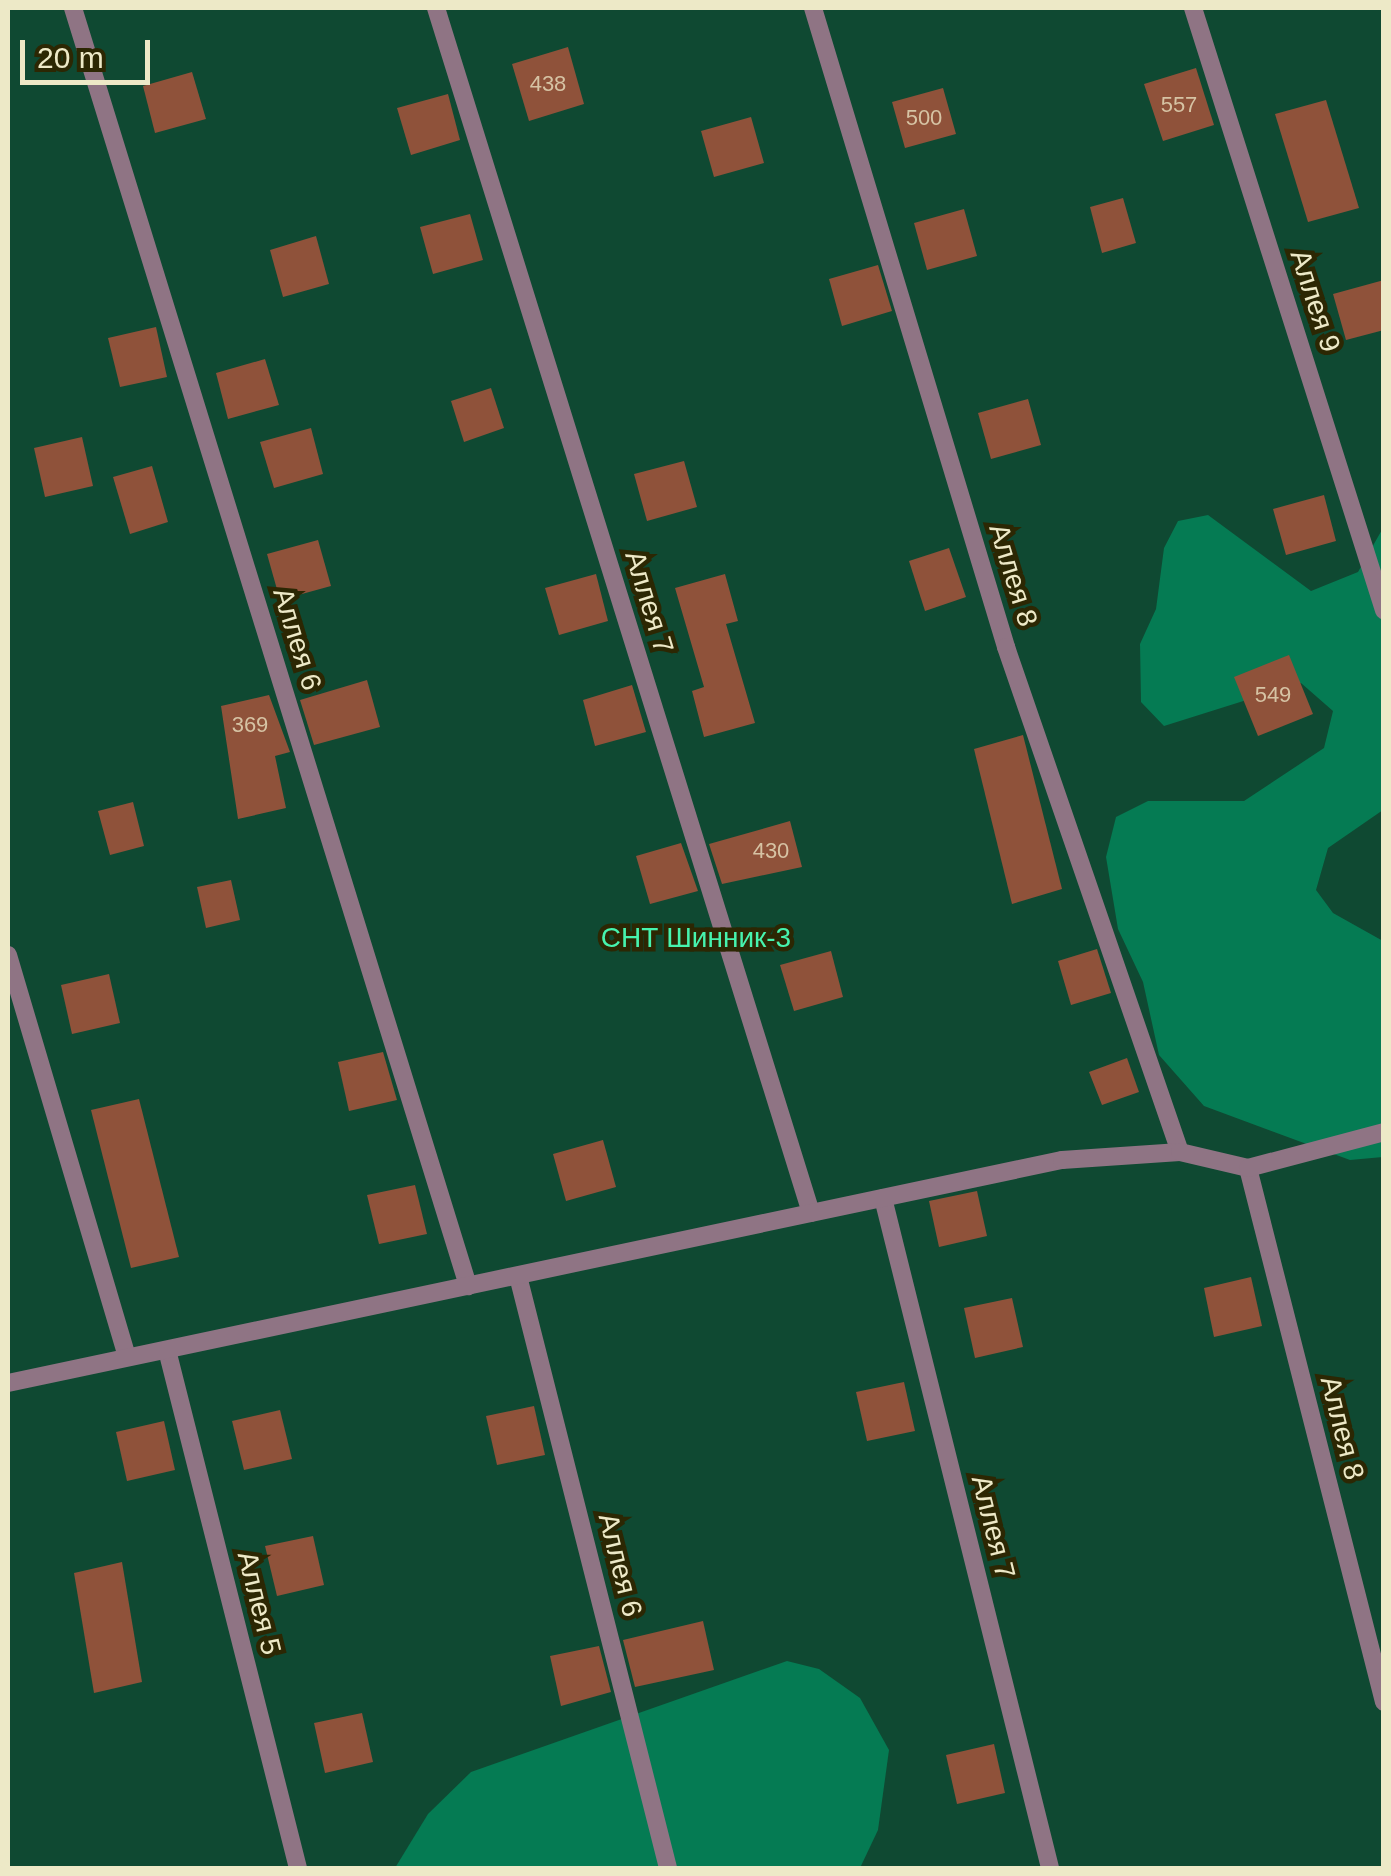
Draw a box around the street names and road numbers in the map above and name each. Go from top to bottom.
street label: Аллея 9 [1283,246,1347,356]
street label: Аллея 8 [982,520,1044,630]
street label: Аллея 7 [618,547,680,657]
street label: Аллея 6 [266,584,328,694]
street label: Аллея 8 [1313,1373,1371,1483]
street label: Аллея 7 [964,1472,1022,1582]
street label: Аллея 6 [591,1510,649,1620]
street label: Аллея 5 [230,1548,288,1658]

